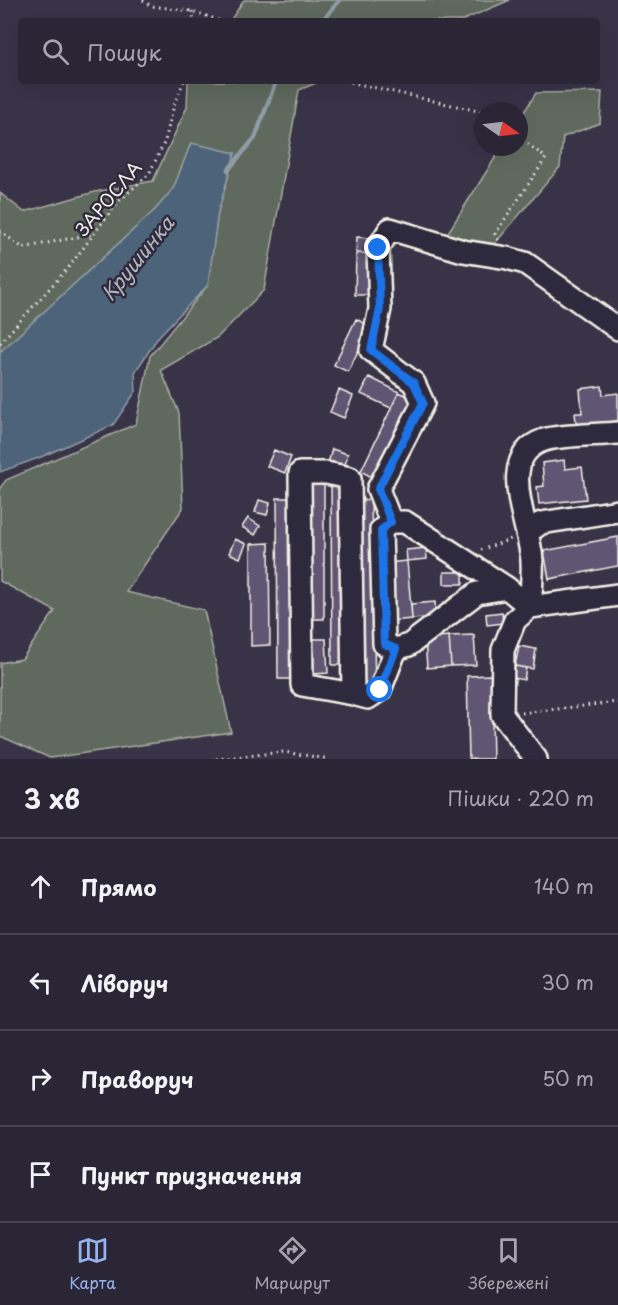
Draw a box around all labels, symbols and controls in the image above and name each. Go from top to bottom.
search box [18,18,600,84]
icon: search [39,35,72,68]
text: Пошук [87,35,162,68]
north arrow [474,102,528,156]
street label: ЗАРОСЛА [69,154,148,241]
water label: Крушинка [93,209,181,307]
route end [364,234,390,260]
route start [366,676,392,702]
text: 3 хв [24,779,80,818]
text: Пішки · 220 m [447,783,594,813]
icon: ahead [24,870,57,903]
text: Прямо [81,870,156,903]
text: 140 m [534,871,594,901]
icon: left [24,966,57,999]
text: Ліворуч [81,966,168,999]
text: 30 m [541,967,594,997]
icon: right [24,1062,57,1095]
text: Праворуч [81,1062,194,1095]
text: 50 m [542,1063,594,1093]
icon: arrive [24,1158,57,1191]
text: Пункт призначення [81,1158,302,1191]
tab: Карта [69,1234,116,1294]
tab: Маршрут [254,1234,330,1294]
tab: Збережені [468,1234,549,1294]

